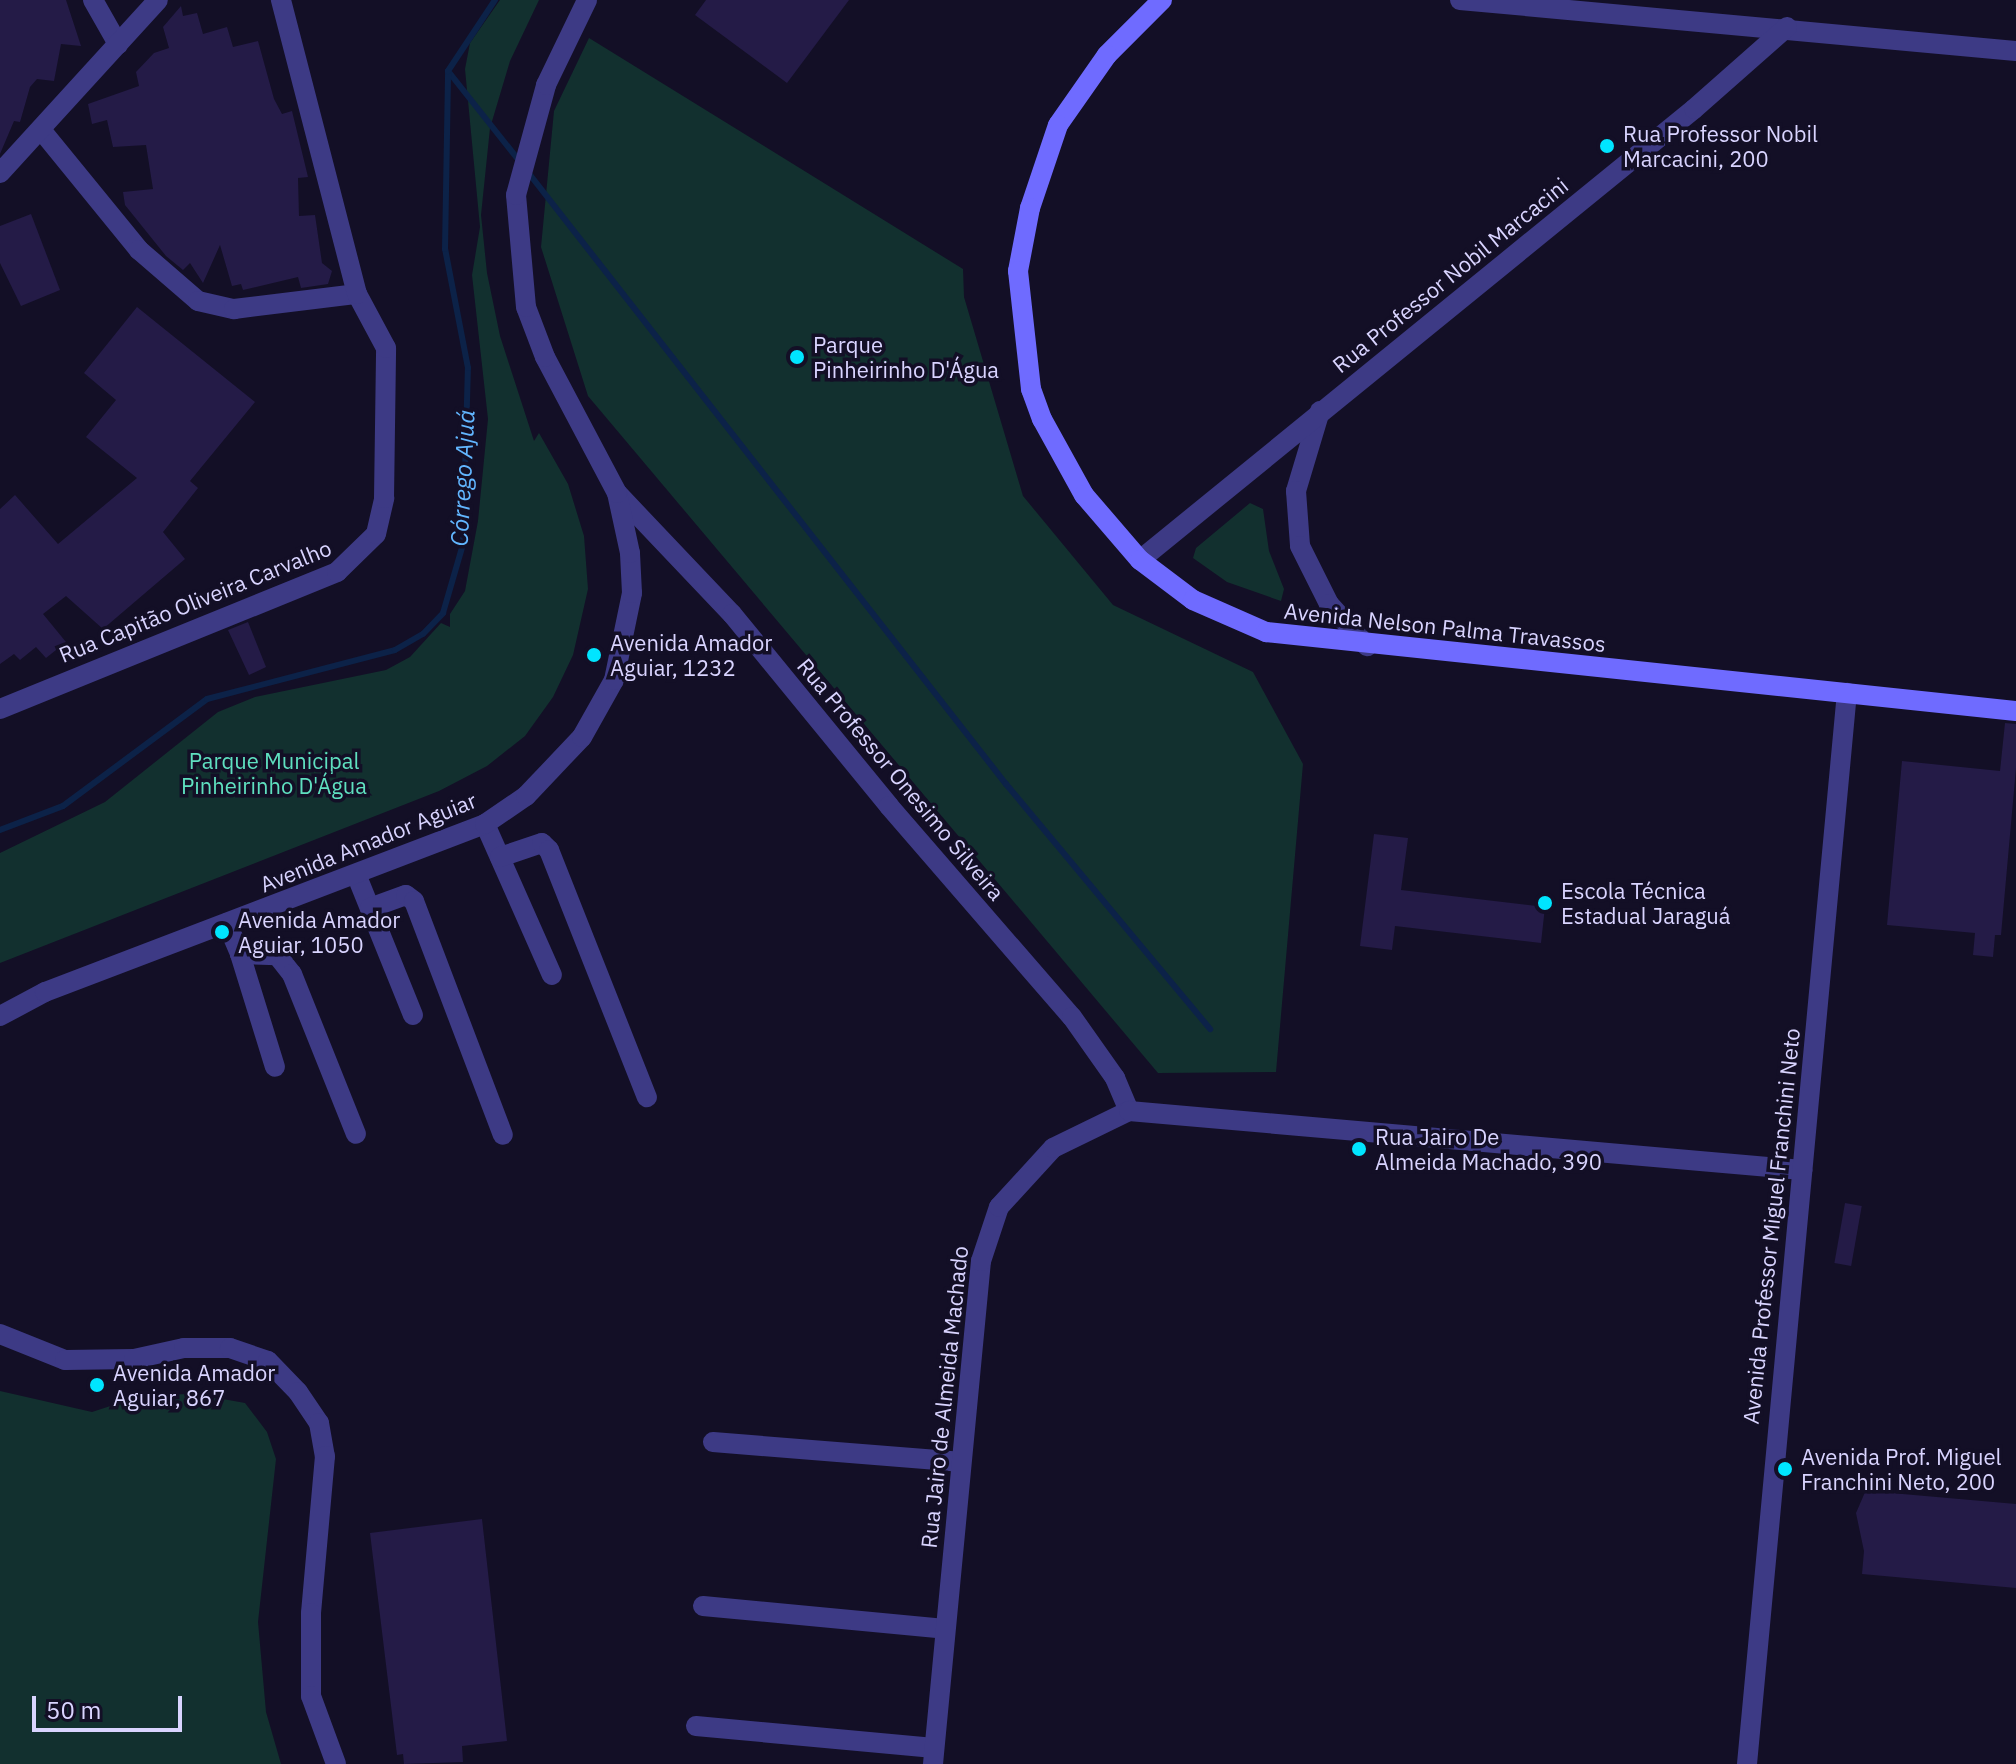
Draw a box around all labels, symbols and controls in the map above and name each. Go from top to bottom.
place label: Rua Professor Nobil Marcacini, 200 [1623,120,1818,172]
marker: Rua Professor Nobil Marcacini, 200 [1598,137,1616,155]
street label: Rua Professor Nobil Marcacini [1327,172,1573,378]
place label: Parque Pinheirinho D'Água [813,331,999,382]
marker: Parque Pinheirinho D'Água [788,348,806,366]
water label: Córrego Ajuá [445,409,481,547]
street label: Rua Capitão Oliveira Carvalho [55,534,335,668]
street label: Avenida Nelson Palma Travassos [1283,597,1607,657]
place label: Avenida Amador Aguiar, 1232 [610,629,772,680]
marker: Avenida Amador Aguiar, 1232 [585,646,603,664]
street label: Rua Professor Onesimo Silveira [792,653,1010,905]
park label: Parque Municipal Pinheirinho D'Água [181,747,367,798]
street label: Avenida Amador Aguiar [256,787,480,897]
place label: Escola Técnica Estadual Jaraguá [1561,877,1731,928]
marker: Escola Técnica Estadual Jaraguá [1536,894,1554,912]
place label: Avenida Amador Aguiar, 1050 [238,906,400,958]
marker: Avenida Amador Aguiar, 1050 [213,923,231,941]
street label: Avenida Professor Miguel Franchini Neto [1737,1027,1805,1425]
place label: Rua Jairo De Almeida Machado, 390 [1375,1123,1602,1174]
marker: Rua Jairo De Almeida Machado, 390 [1350,1140,1368,1158]
street label: Rua Jairo de Almeida Machado [915,1244,973,1550]
place label: Avenida Amador Aguiar, 867 [113,1359,275,1410]
marker: Avenida Amador Aguiar, 867 [88,1376,106,1394]
place label: Avenida Prof. Miguel Franchini Neto, 200 [1801,1443,2001,1494]
marker: Avenida Prof. Miguel Franchini Neto, 200 [1776,1460,1794,1478]
scale bar [36,1680,186,1730]
text: 50 m [46,1694,101,1726]

